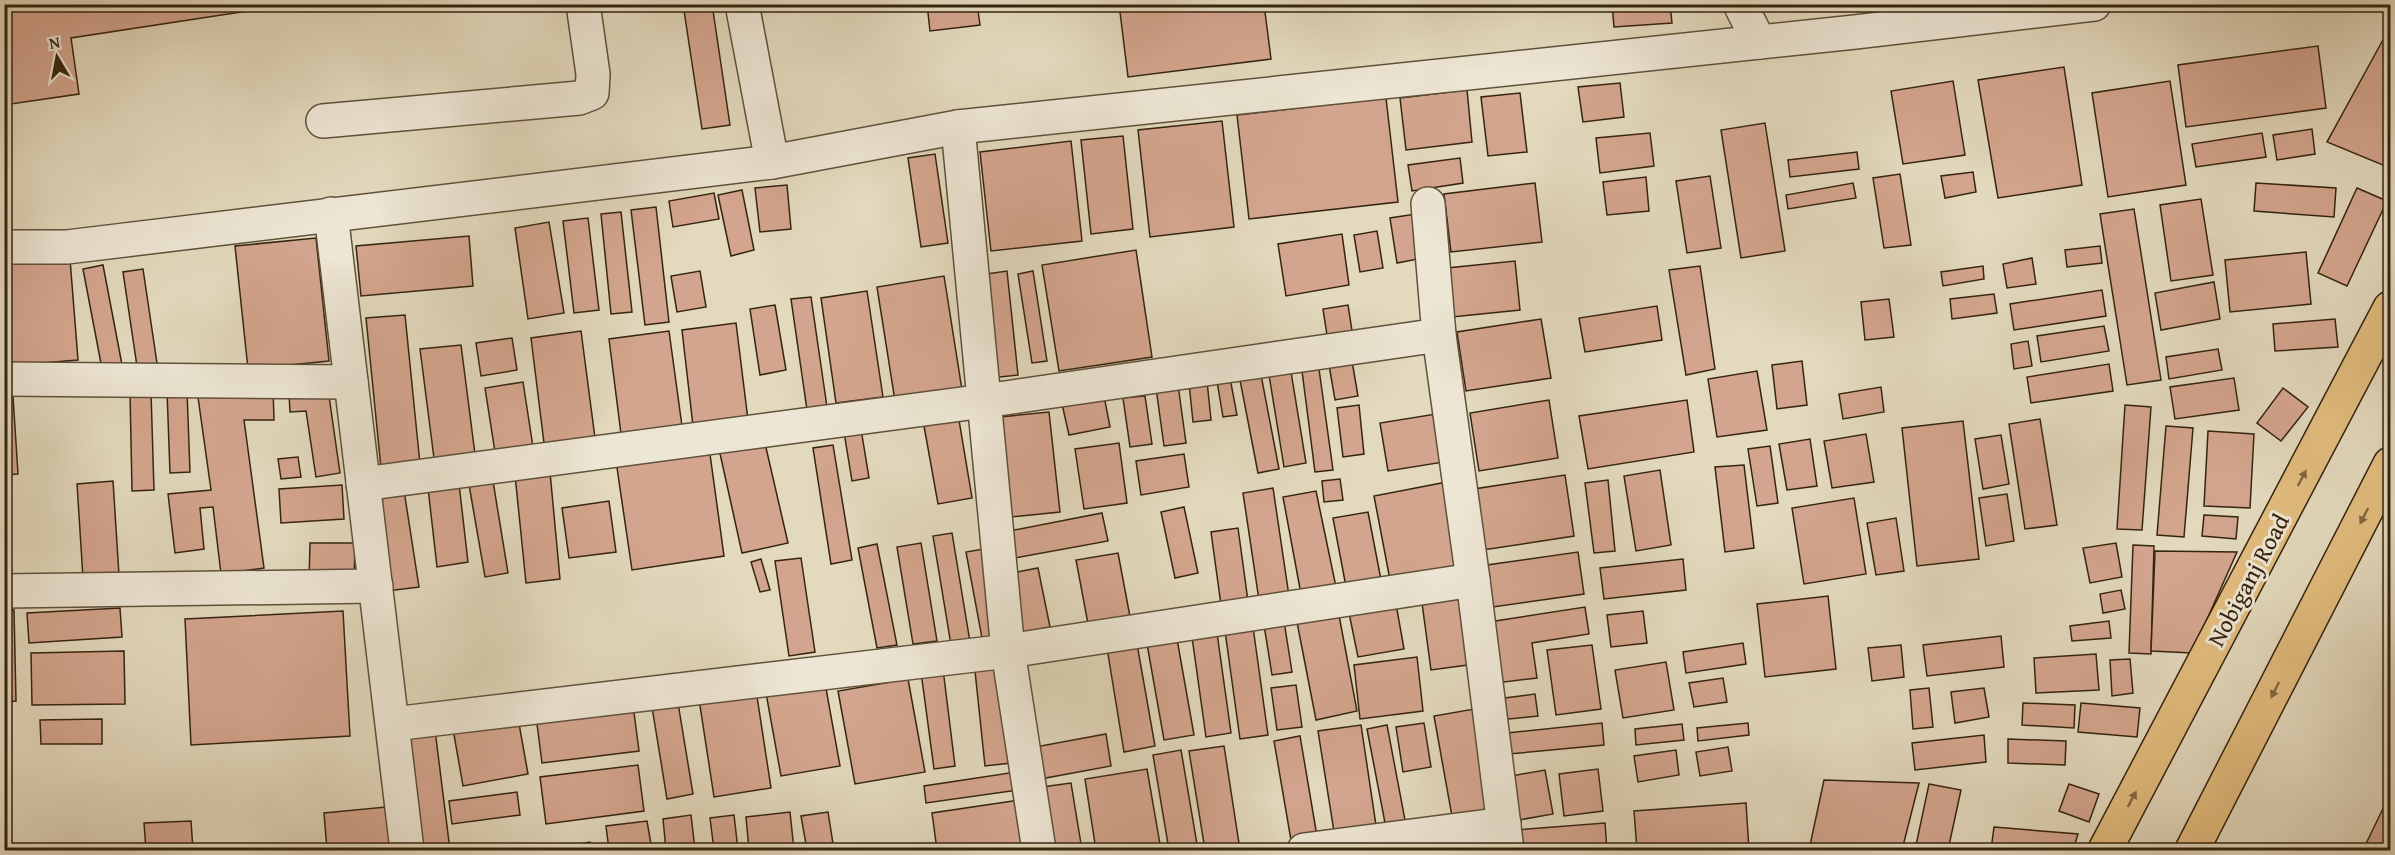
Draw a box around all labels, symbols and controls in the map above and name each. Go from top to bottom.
north arrow [27,27,87,87]
text: N [47,29,62,55]
one-way arrow [2296,469,2306,487]
street label: Nobiganj Road [2198,507,2298,653]
one-way arrow [2359,507,2369,524]
one-way arrow [2271,681,2280,698]
one-way arrow [2127,790,2137,807]

